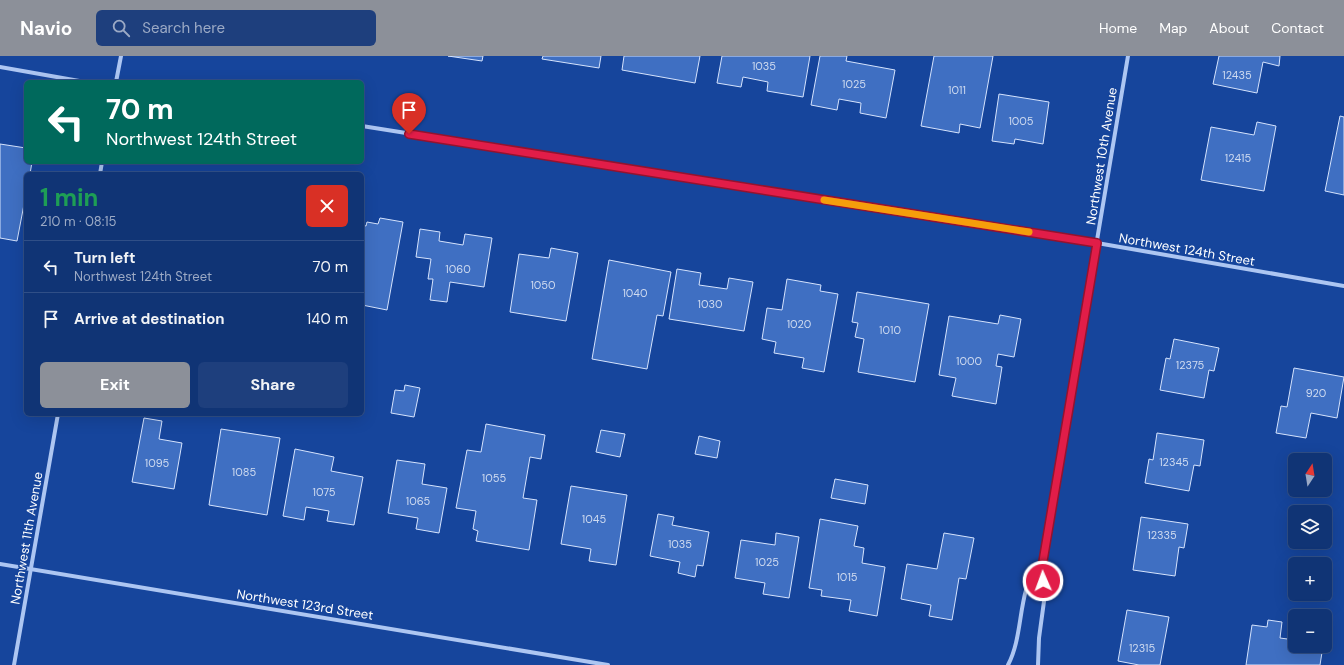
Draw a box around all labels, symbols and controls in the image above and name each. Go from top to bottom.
search box [96,10,376,46]
text: Navio [20,16,72,41]
icon: search [110,17,132,39]
text: Search here [142,18,225,38]
text: Home [1099,19,1137,37]
text: Map [1159,19,1187,37]
text: About [1209,19,1249,37]
text: Contact [1271,19,1324,37]
house number: 1035 [752,59,776,73]
house number: 12435 [1222,68,1252,82]
house number: 1025 [842,77,866,91]
house number: 1011 [948,83,966,97]
street label: Northwest 10th Avenue [1082,86,1121,226]
text: 70 m [106,91,174,128]
pin [392,93,426,134]
icon: left [40,96,92,148]
icon: arrive [398,99,420,121]
house number: 1005 [1008,114,1034,128]
text: Northwest 124th Street [106,127,297,151]
house number: 12415 [1225,151,1251,165]
text: 1 min [40,182,98,213]
button: close [306,185,348,227]
text: 210 m · 08:15 [40,213,116,230]
street label: Northwest 124th Street [1117,229,1256,270]
text: Turn left [74,248,135,268]
icon: left [40,256,62,278]
text: 70 m [313,257,348,277]
house number: 1060 [445,262,471,276]
text: Northwest 124th Street [74,268,212,285]
house number: 1050 [530,278,556,292]
house number: 1040 [622,286,648,300]
house number: 1030 [698,297,722,311]
icon: arrive [40,308,62,330]
text: Arrive at destination [74,309,225,329]
text: 140 m [307,309,348,329]
house number: 1020 [787,317,811,331]
house number: 1010 [879,323,901,337]
house number: 1000 [956,354,982,368]
house number: 12375 [1176,358,1204,372]
button: Exit [40,362,190,408]
button: Share [198,362,348,408]
house number: 920 [1306,386,1326,400]
north arrow [1288,453,1332,497]
map controls [1288,453,1332,653]
house number: 12345 [1159,455,1189,469]
house number: 1095 [145,456,170,470]
house number: 1085 [232,465,256,479]
street label: Northwest 11th Avenue [6,471,47,606]
house number: 1055 [482,471,506,485]
house number: 1075 [312,485,336,499]
house number: 1065 [406,494,430,508]
button: layers [1288,505,1332,549]
house number: 1045 [582,512,606,526]
house number: 12335 [1147,528,1177,542]
house number: 1035 [668,537,692,551]
house number: 1025 [755,555,779,569]
button: + [1288,557,1332,601]
position arrow [1022,560,1064,602]
house number: 1015 [836,570,858,584]
street label: Northwest 123rd Street [235,585,374,624]
button: − [1288,609,1332,653]
house number: 12315 [1129,641,1155,655]

